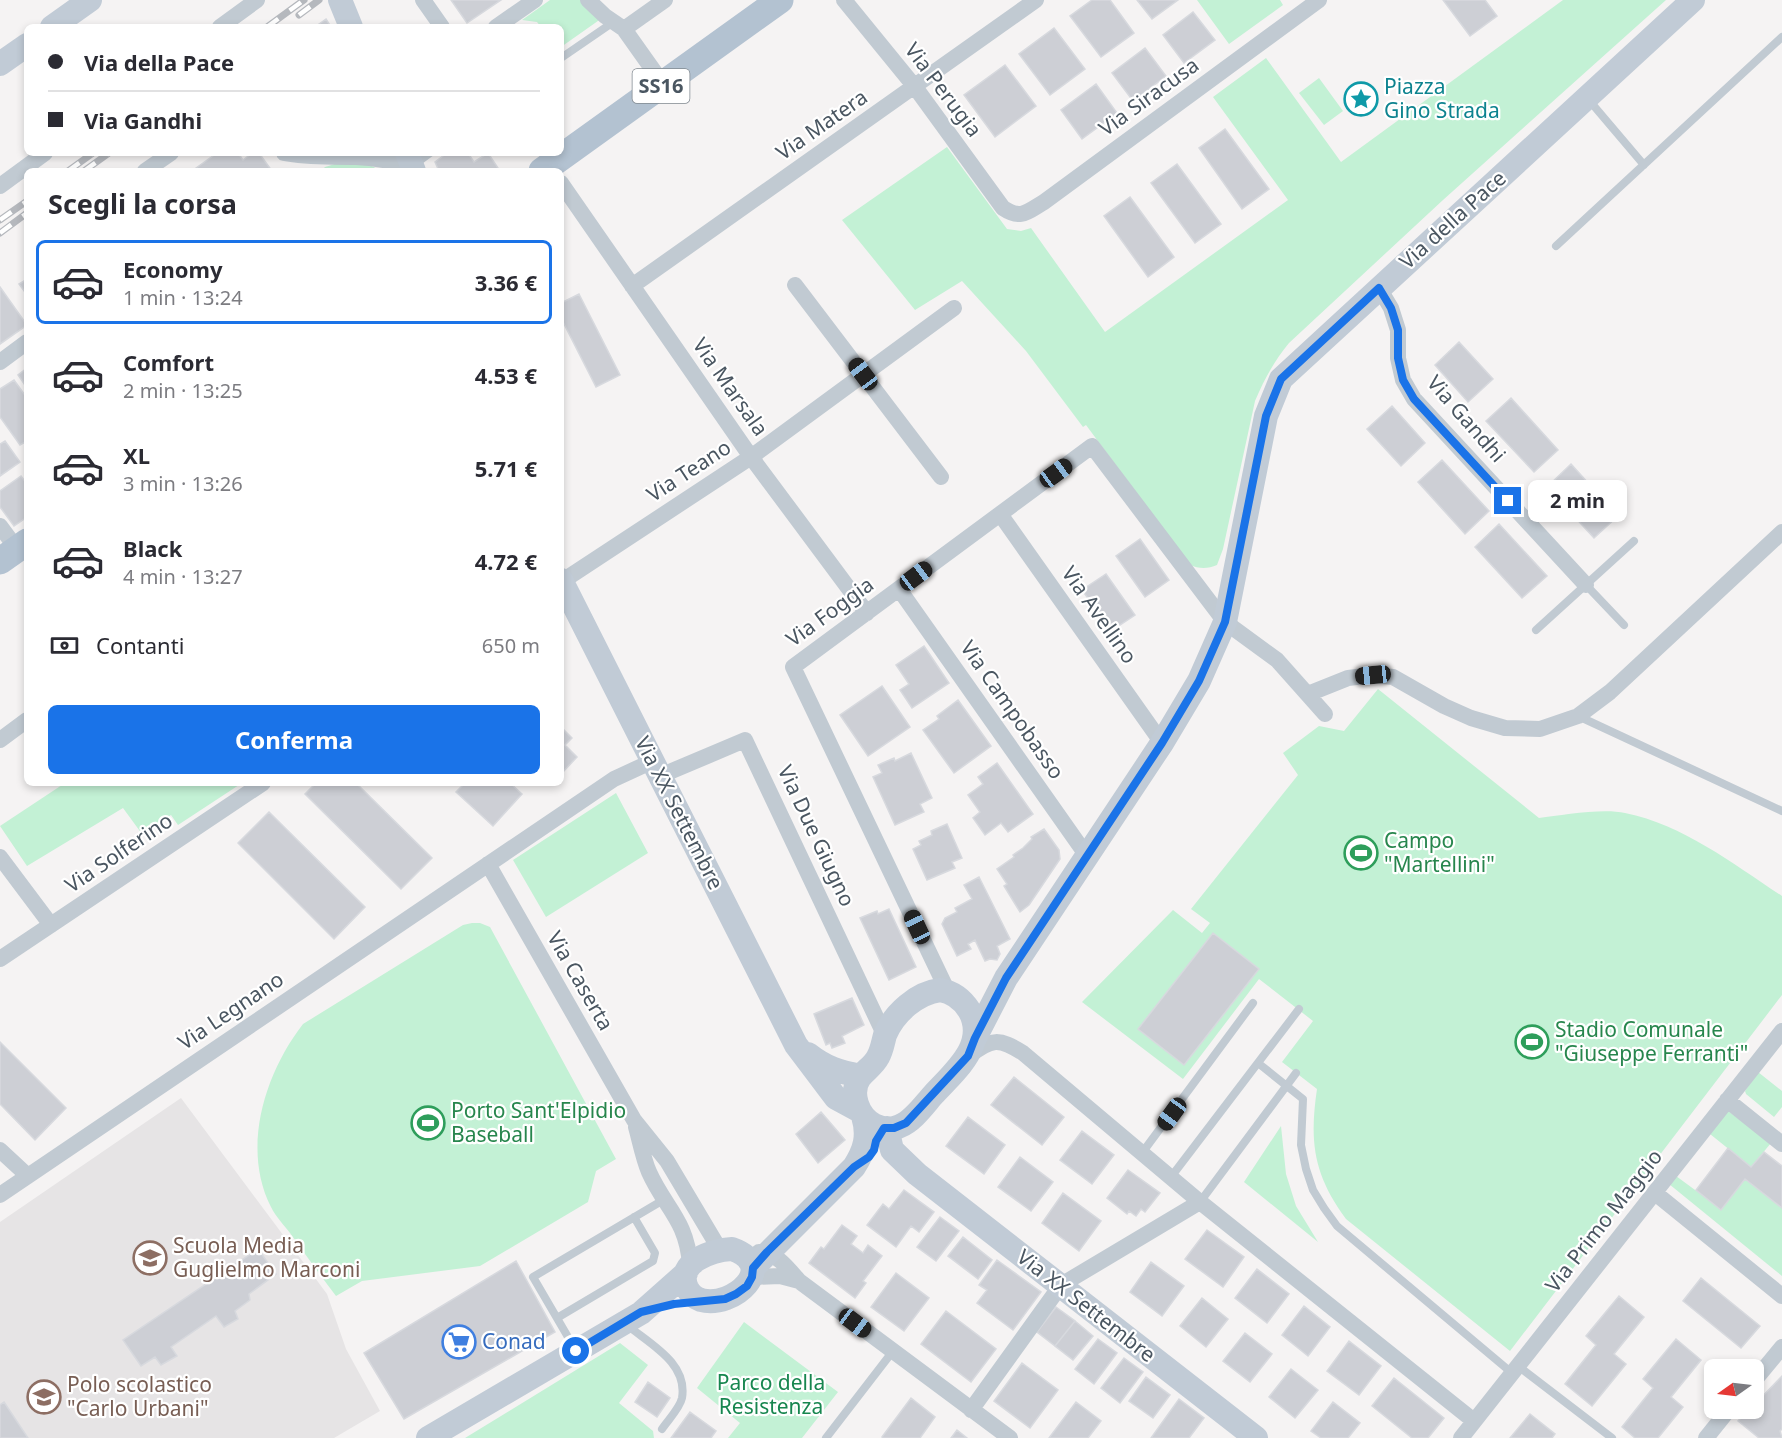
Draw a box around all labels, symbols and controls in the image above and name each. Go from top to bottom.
street label: Via Perugia [899,36,989,142]
text: Via della Pace [84,47,234,77]
street label: Via Siracusa [1093,50,1204,142]
road number: SS16 [632,69,690,103]
place label: Piazza Gino Strada [1384,72,1500,124]
place icon: Piazza Gino Strada [1343,81,1379,117]
street label: Via Matera [770,82,873,166]
text: Via Gandhi [84,105,202,135]
street label: Via della Pace [1393,164,1512,275]
text: Scegli la corsa [48,185,237,222]
text: Economy [123,254,222,284]
icon: car [51,255,105,309]
text: 3.36 € [475,267,537,297]
text: 1 min · 13:24 [123,284,243,311]
street label: Via Marsala [687,332,775,441]
text: Comfort [123,347,214,377]
icon: car [51,348,105,402]
car [845,354,881,394]
text: 4.53 € [475,360,537,390]
street label: Via Gandhi [1421,369,1512,468]
text: 2 min · 13:25 [123,377,243,404]
street label: Via Teano [641,433,736,508]
text: XL [123,440,150,470]
icon: car [51,441,105,495]
text: 5.71 € [475,453,537,483]
car [1036,455,1076,491]
text: 3 min · 13:26 [123,470,243,497]
callout: 2 min [1529,480,1628,522]
route end [1494,487,1521,514]
text: 2 min [1550,487,1605,514]
text: Black [123,533,182,563]
icon: car [51,534,105,588]
text: 4.72 € [475,546,537,576]
car [896,558,936,594]
street label: Via Avellino [1056,560,1144,669]
text: 4 min · 13:27 [123,563,243,590]
street label: Via Foggia [780,570,879,652]
icon: cash [48,629,81,662]
text: Contanti [96,630,184,660]
text: 650 m [482,632,540,659]
street label: Via Campobasso [955,635,1071,784]
car [1354,664,1392,686]
button: Conferma [48,705,540,774]
street label: Via XX Settembre [629,731,731,894]
street label: Via Due Giugno [772,760,862,911]
street label: Via Solferino [59,806,178,898]
place label: Campo "Martellini" [1384,826,1495,878]
sports icon: Campo "Martellini" [1343,835,1379,871]
car [901,907,933,947]
street label: Via Caserta [541,926,621,1035]
street label: Via Legnano [172,965,289,1056]
place label: Stadio Comunale "Giuseppe Ferranti" [1555,1015,1748,1067]
sports icon: Stadio Comunale "Giuseppe Ferranti" [1514,1024,1550,1060]
car [1154,1094,1190,1134]
place label: Porto Sant'Elpidio Baseball [451,1096,626,1148]
sports icon: Porto Sant'Elpidio Baseball [410,1105,446,1141]
street label: Via Primo Maggio [1538,1143,1668,1298]
place label: Scuola Media Guglielmo Marconi [173,1231,360,1283]
school or university icon: Scuola Media Guglielmo Marconi [132,1240,168,1276]
street label: Via XX Settembre [1012,1242,1162,1368]
car [835,1305,875,1341]
supermarket icon: Conad [441,1324,477,1360]
place label: Conad [482,1327,546,1355]
route start [562,1337,589,1364]
north arrow [1704,1359,1764,1419]
map controls [1704,1359,1764,1419]
park label: Parco della Resistenza [717,1368,825,1420]
place label: Polo scolastico "Carlo Urbani" [67,1370,212,1422]
school or university icon: Polo scolastico "Carlo Urbani" [26,1379,62,1415]

